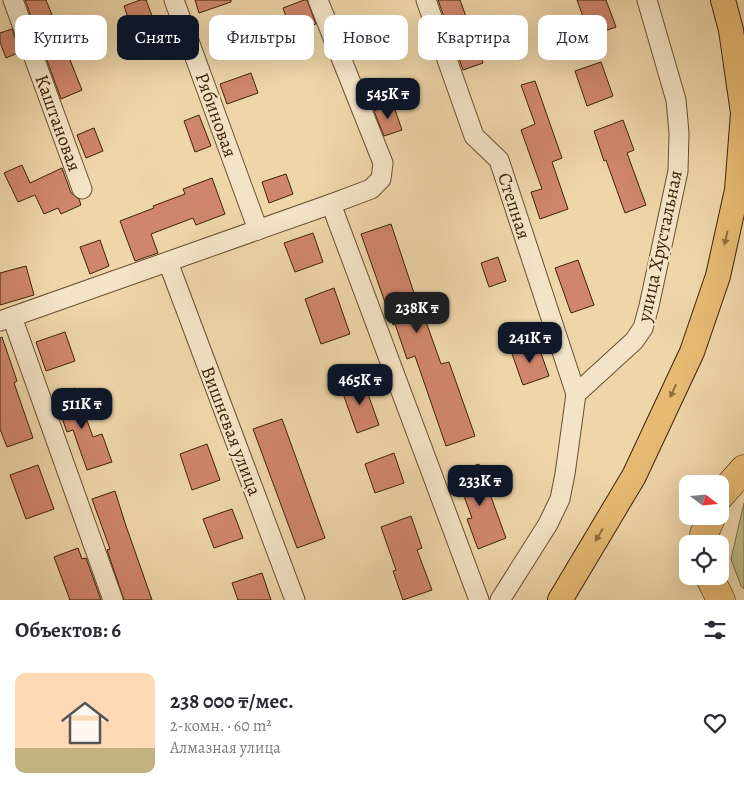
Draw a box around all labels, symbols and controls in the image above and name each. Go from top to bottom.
chip: Купить [15,15,107,60]
chip: Снять [117,15,199,60]
chip: Фильтры [209,15,314,60]
chip: Новое [324,15,408,60]
chip: Квартира [418,15,528,60]
chip: Дом [538,15,607,60]
street label: Рябиновая [189,69,243,161]
street label: Каштановая [29,71,87,175]
pin: 545K ₸ [347,78,429,120]
text: 545K ₸ [367,83,409,105]
street label: улица Хрустальная [631,168,689,325]
street label: Степная [491,169,537,243]
one-way arrow [722,230,730,245]
pin: 238K ₸ [376,292,458,334]
text: 238K ₸ [395,297,439,319]
pin: 241K ₸ [489,322,571,364]
text: 241K ₸ [509,327,551,349]
street label: Вишневая улица [194,362,268,500]
pin: 465K ₸ [319,364,401,406]
text: 465K ₸ [339,369,381,391]
one-way arrow [669,384,677,398]
pin: 511K ₸ [41,388,123,430]
text: 511K ₸ [62,393,102,415]
pin: 233K ₸ [439,464,521,507]
text: 233K ₸ [459,470,501,492]
north arrow [679,475,729,525]
map controls [679,475,729,585]
one-way arrow [594,529,603,542]
button: locate [679,535,729,585]
text: Объектов: 6 [15,616,121,644]
icon: filters [701,616,729,644]
text: 238 000 ₸/мес. [170,687,294,715]
icon: home [55,693,115,753]
icon: heart [701,709,729,737]
text: 2-комн. · 60 m² [170,715,272,737]
text: Алмазная улица [170,737,281,759]

